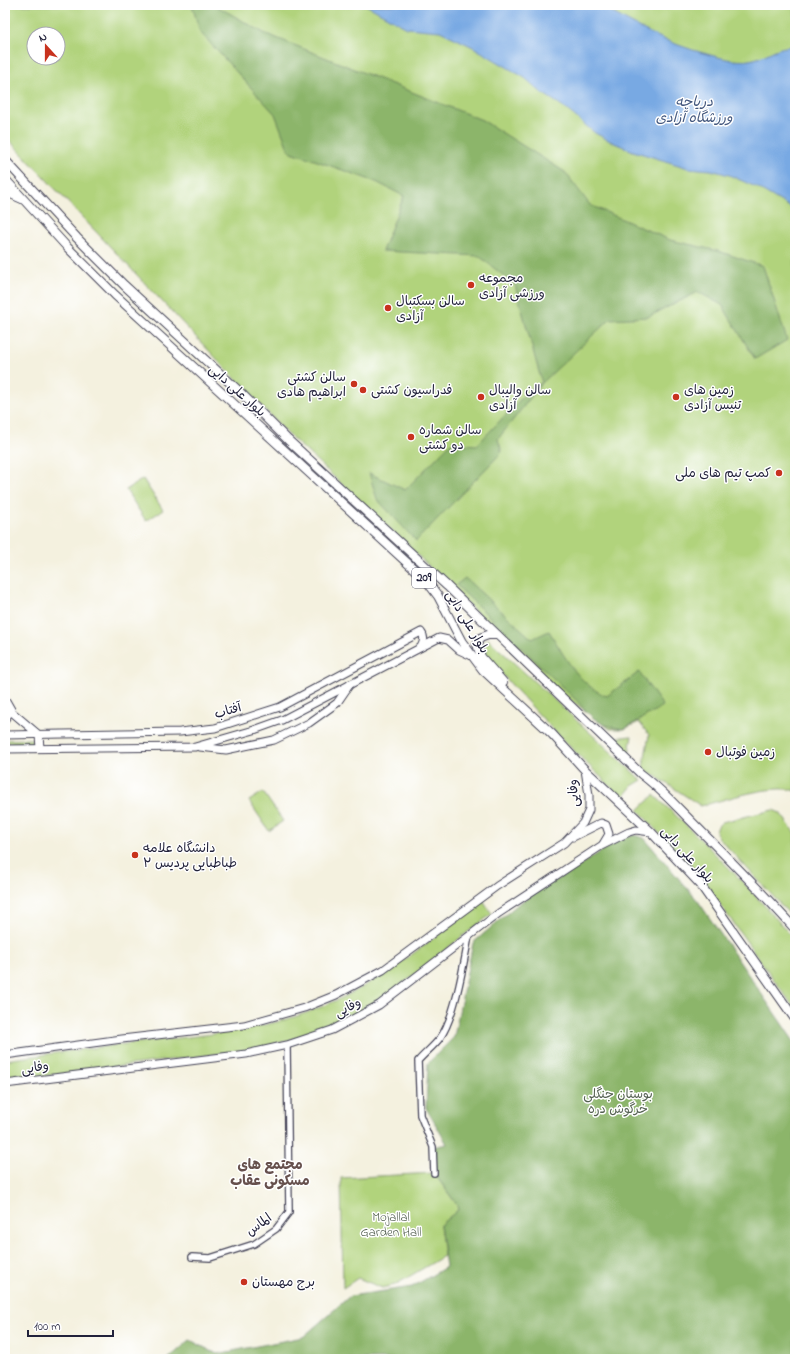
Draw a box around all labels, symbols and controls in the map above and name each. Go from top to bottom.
north arrow [26,26,66,66]
text: N [36,29,49,46]
water label: دریاچه ورزشگاه آزادی [655,92,733,129]
place label: مجموعه ورزشی آزادی [479,269,545,303]
marker: مجموعه ورزشی آزادی [466,280,476,290]
place label: سالن بسکتبال آزادی [396,292,465,326]
marker: سالن بسکتبال آزادی [383,303,393,313]
street label: بلوار علی دایی [204,360,270,422]
place label: سالن کشتی ابراهیم هادی [277,368,346,402]
marker: سالن کشتی ابراهیم هادی [349,379,359,389]
place label: فدراسیون کشتی [371,381,452,400]
place label: سالن والیبال آزادی [489,381,551,415]
place label: زمین های تنیس آزادی [684,381,742,415]
marker: فدراسیون کشتی [358,385,368,395]
marker: سالن والیبال آزادی [476,392,486,402]
marker: زمین های تنیس آزادی [671,392,681,402]
place label: سالن شماره دو کشتی [419,421,482,455]
marker: سالن شماره دو کشتی [406,432,416,442]
place label: کمپ تیم های ملی [675,464,771,483]
marker: کمپ تیم های ملی [774,468,784,478]
road number: 209 [412,568,436,588]
street label: بلوار علی دایی [441,587,493,657]
street label: آفتاب [212,698,245,724]
place label: زمین فوتبال [716,743,775,762]
marker: زمین فوتبال [703,747,713,757]
street label: وفایی [564,779,584,807]
street label: بلوار علی دایی [656,822,718,888]
place label: دانشگاه علامه طباطبایی پردیس ۲ [143,839,237,873]
marker: دانشگاه علامه طباطبایی پردیس ۲ [130,850,140,860]
street label: وفایی [331,993,365,1023]
street label: وفایی [20,1057,50,1079]
park label: بوستان جنگلی خرگوش دره [583,1085,653,1119]
district label: مجتمع های مسکونی عقاب [230,1155,310,1192]
park label: Mojallal Garden Hall [361,1208,421,1242]
street label: الماس [242,1209,276,1241]
place label: برج مهستان [252,1273,315,1292]
marker: برج مهستان [239,1277,249,1287]
scale bar [28,1312,113,1338]
text: 100 m [34,1318,61,1336]

